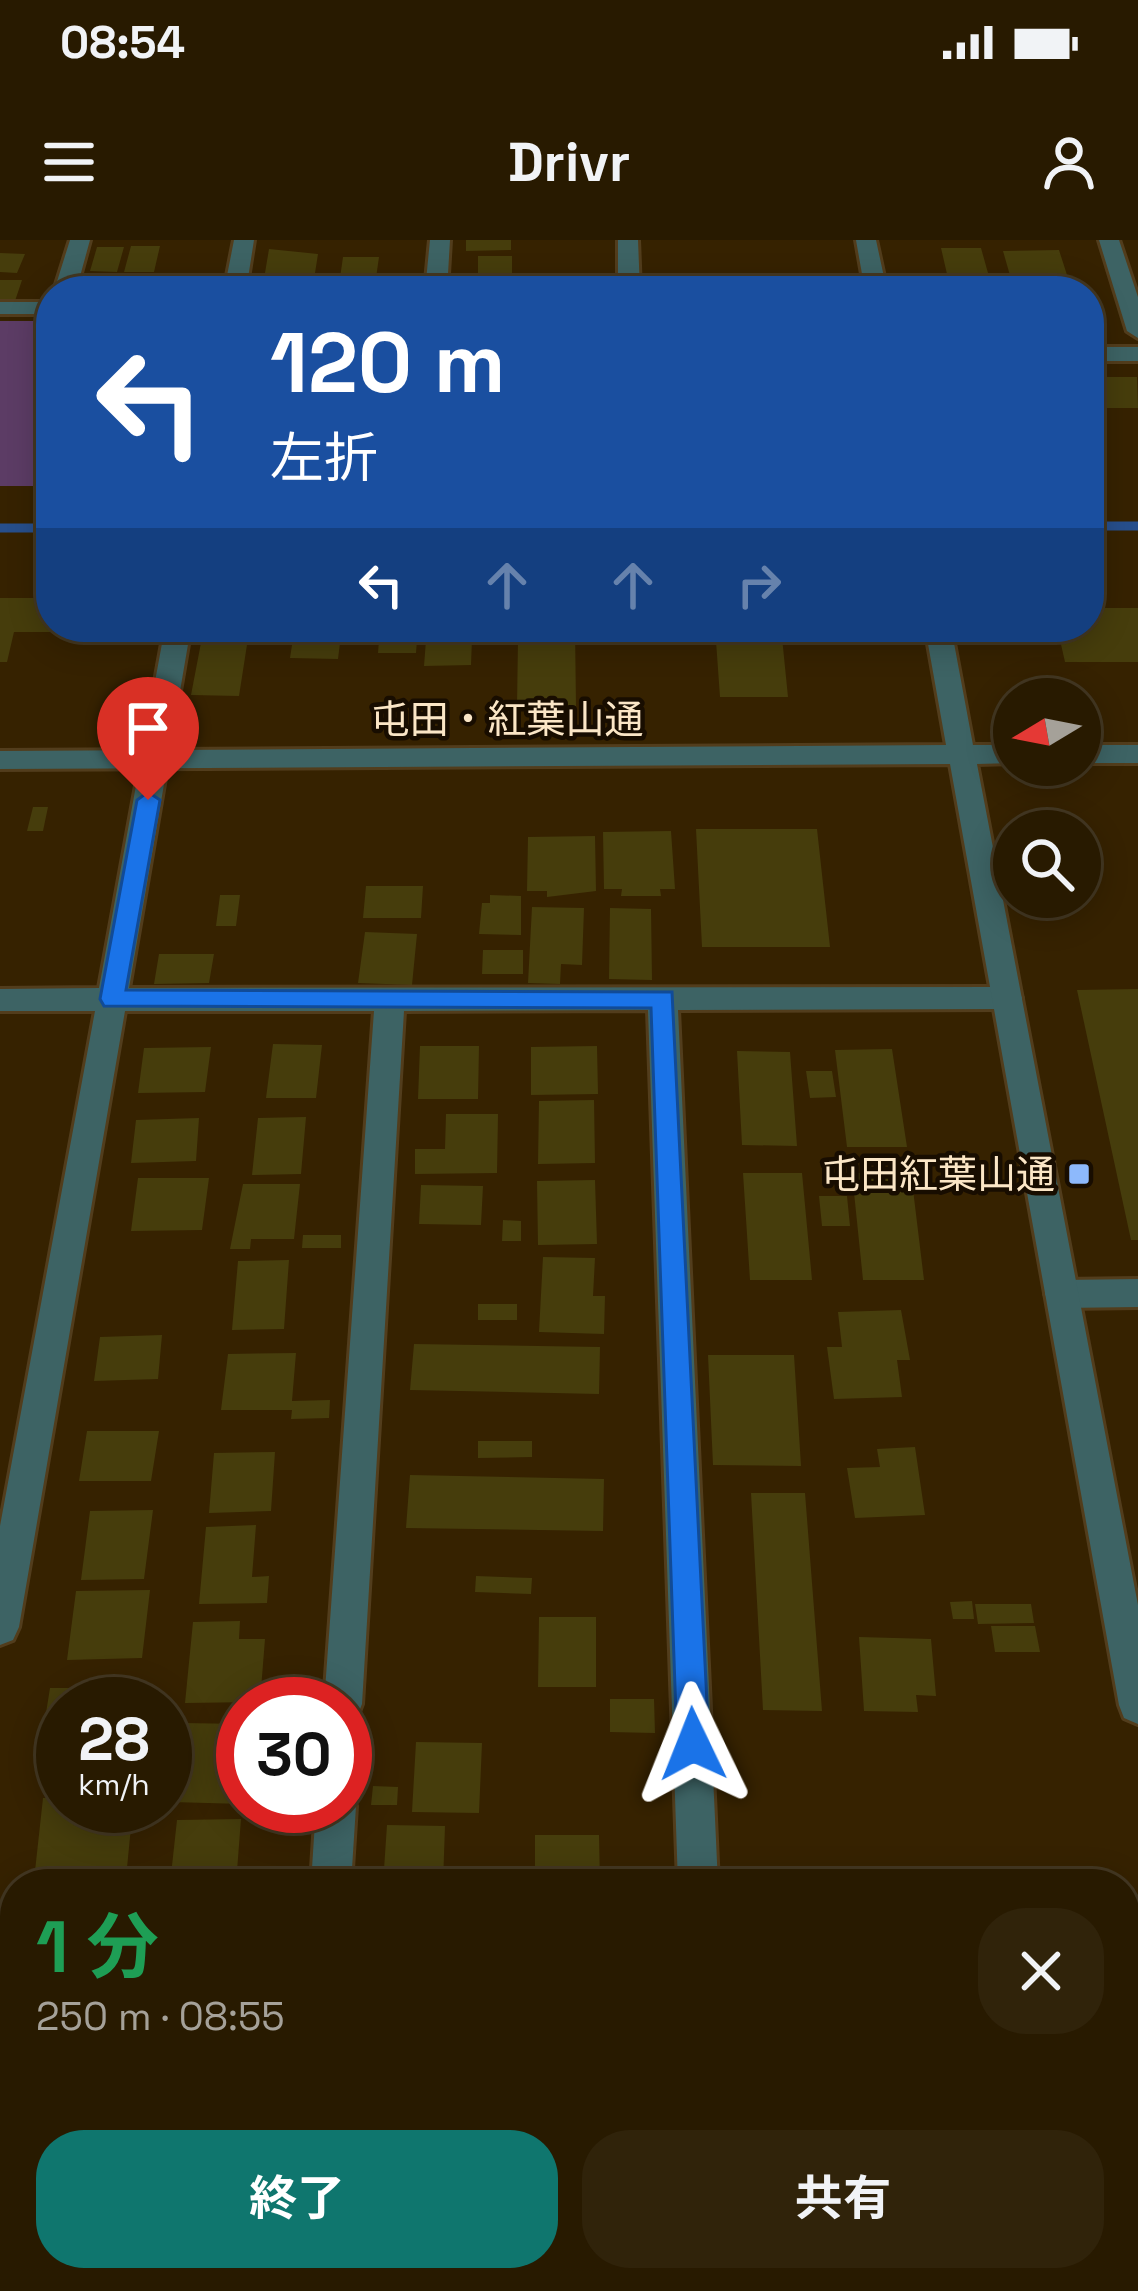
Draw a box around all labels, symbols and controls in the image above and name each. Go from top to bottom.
text: 08:54 [60,14,185,71]
text: Drivr [508,128,630,197]
icon: menu [36,129,102,195]
icon: person [1036,129,1102,195]
text: 120 m [270,309,505,417]
icon: left [72,324,228,480]
text: 左折 [270,424,378,493]
icon: left [348,552,414,618]
icon: ahead [474,552,540,618]
icon: ahead [600,552,666,618]
icon: right [726,552,792,618]
pin [97,677,199,800]
north arrow [993,678,1101,786]
map controls [993,678,1101,918]
icon: arrive [115,695,181,761]
street label: 屯田・紅葉山通 [370,695,644,744]
button: search [993,810,1101,918]
place label: 屯田紅葉山通 [821,1150,1055,1199]
marker: 屯田紅葉山通 [1066,1161,1092,1187]
speed limit sign: 30 [216,1677,372,1833]
position arrow [630,1681,756,1807]
text: 28 [78,1701,150,1778]
text: km/h [78,1765,150,1804]
text: 1 分 [36,1901,159,1993]
button: close [978,1908,1104,2034]
text: 250 m · 08:55 [36,1992,285,2041]
button: 終了 [36,2130,558,2268]
button: 共有 [582,2130,1104,2268]

